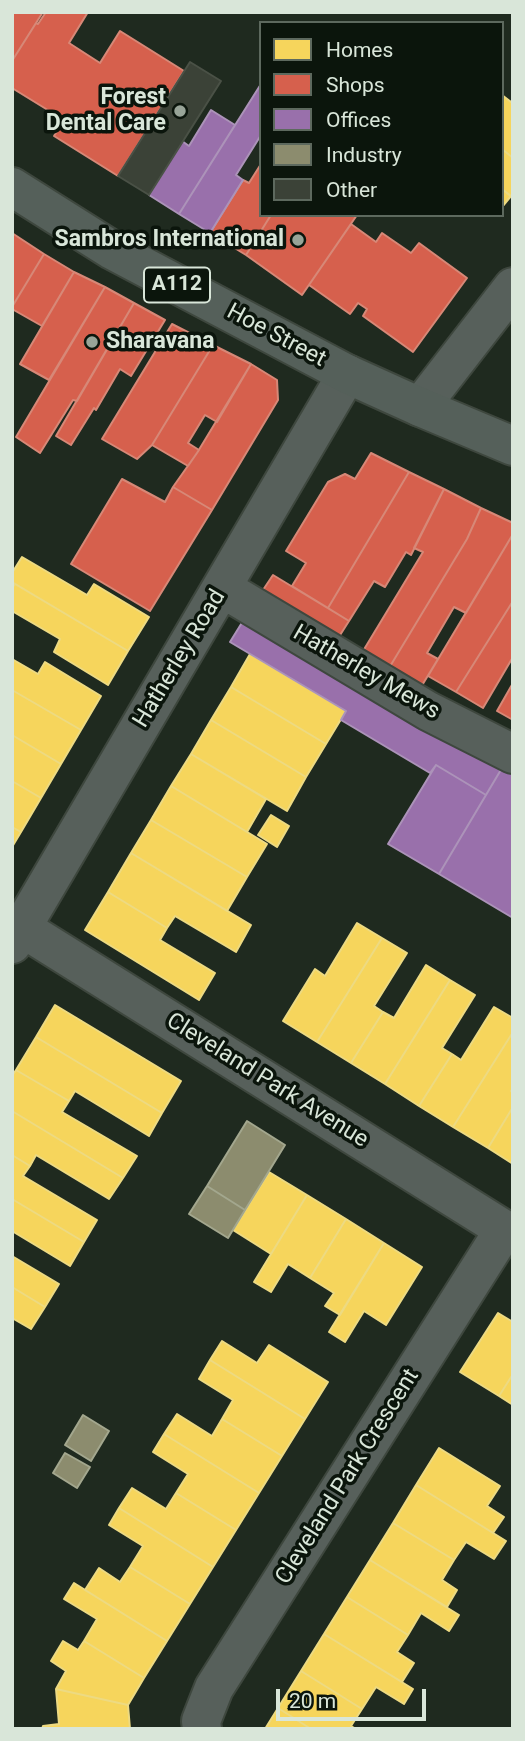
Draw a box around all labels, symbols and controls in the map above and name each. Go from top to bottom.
legend [259,21,504,217]
text: Homes [326,38,393,62]
text: Shops [326,73,385,97]
place label: Forest Dental Care [46,84,166,138]
marker: Forest Dental Care [172,103,188,119]
text: Offices [326,108,391,132]
text: Industry [326,143,402,167]
text: Other [326,178,377,202]
place label: Sambros International [54,226,284,254]
marker: Sambros International [290,232,306,248]
road number: A112 [144,268,210,302]
street label: Hoe Street [222,298,330,374]
place label: Sharavana [106,328,215,356]
marker: Sharavana [84,334,100,350]
street label: Hatherley Road [128,585,232,733]
street label: Hatherley Mews [288,620,444,726]
street label: Cleveland Park Avenue [161,1008,373,1154]
street label: Cleveland Park Crescent [270,1364,426,1590]
scale bar [280,1674,430,1718]
text: 20 m [289,1689,336,1713]

